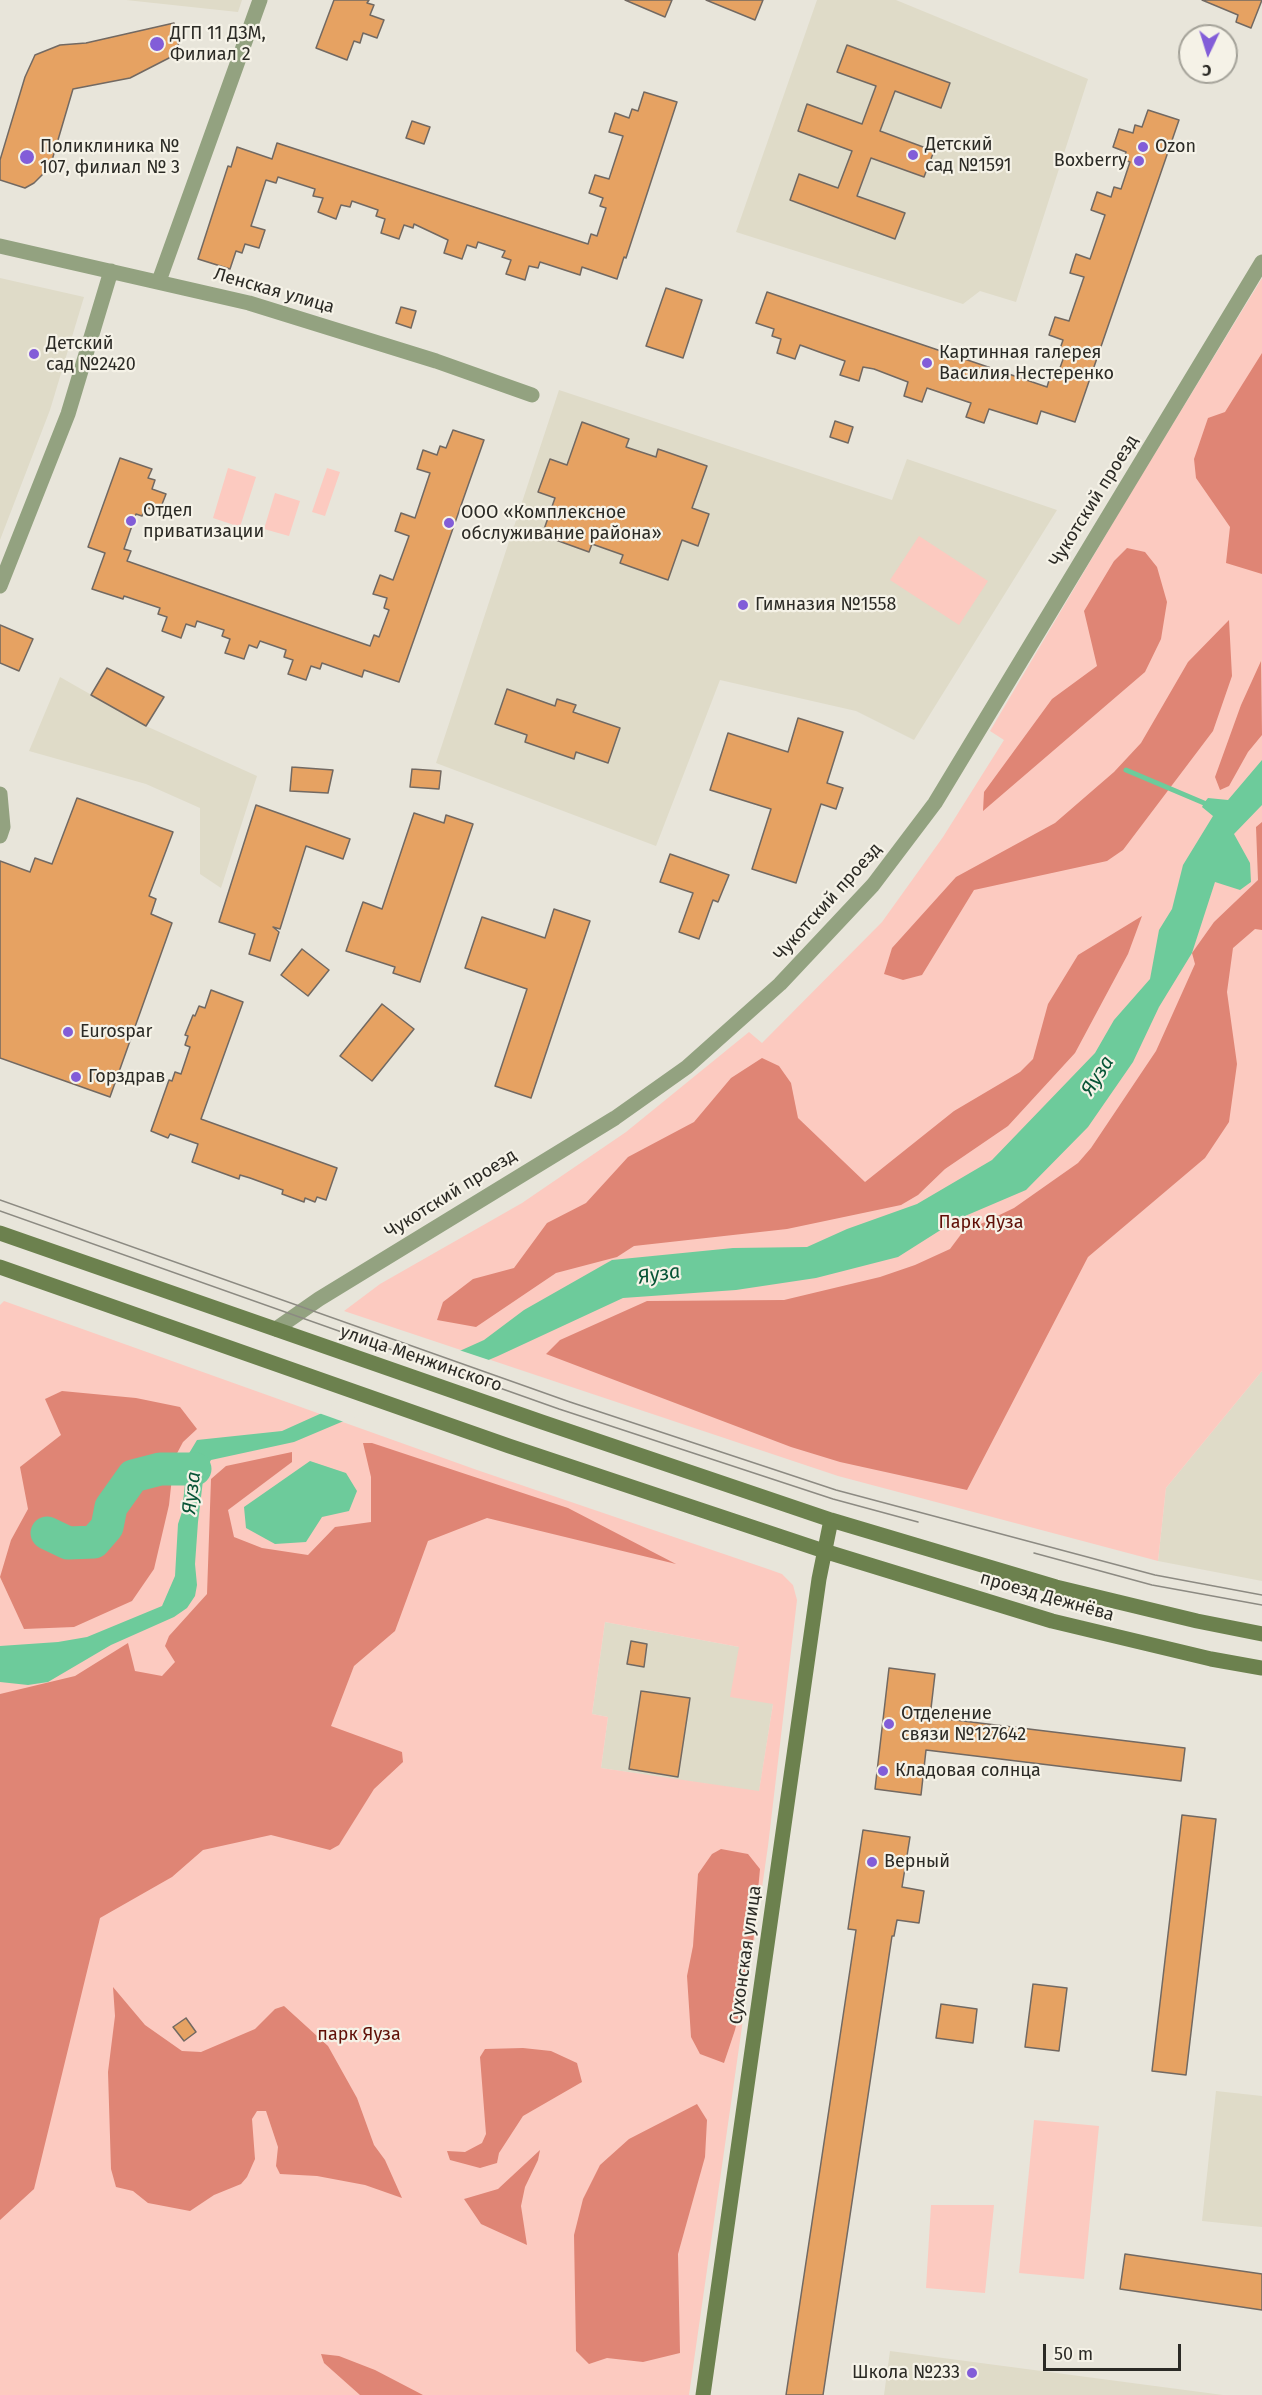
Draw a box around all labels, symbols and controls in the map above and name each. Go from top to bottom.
place label: ДГП 11 ДЗМ, Филиал 2 [170,23,266,66]
north arrow [1178,24,1238,84]
marker: ДГП 11 ДЗМ, Филиал 2 [148,35,166,53]
text: С [1202,61,1212,80]
place label: Детский сад №1591 [925,134,1012,176]
place label: Поликлиника № 107, филиал № 3 [40,136,180,178]
place label: Ozon [1155,136,1196,158]
marker: Ozon [1136,140,1150,154]
marker: Поликлиника № 107, филиал № 3 [18,148,36,166]
marker: Детский сад №1591 [906,148,920,162]
place label: Boxberry [1054,150,1127,172]
marker: Boxberry [1132,154,1146,168]
street label: Ленская улица [211,263,337,319]
place label: Детский сад №2420 [46,333,136,376]
place label: Картинная галерея Василия Нестеренко [939,342,1114,385]
marker: Детский сад №2420 [27,347,41,361]
marker: Картинная галерея Василия Нестеренко [920,356,934,370]
street label: Чукотский проезд [1045,431,1143,571]
place label: Отдел приватизации [143,500,264,542]
place label: ООО «Комплексное обслуживание района» [461,502,662,544]
marker: Отдел приватизации [124,514,138,528]
marker: ООО «Комплексное обслуживание района» [442,516,456,530]
place label: Гимназия №1558 [755,594,896,616]
marker: Гимназия №1558 [736,598,750,612]
street label: Чукотский проезд [769,839,887,965]
place label: Eurospar [80,1021,152,1043]
marker: Eurospar [61,1025,75,1039]
water label: Яуза [1076,1052,1120,1100]
place label: Горздрав [88,1066,165,1088]
marker: Горздрав [69,1070,83,1084]
street label: Чукотский проезд [381,1145,521,1243]
park label: Парк Яуза [939,1212,1023,1234]
water label: Яуза [636,1260,682,1290]
street label: улица Менжинского [337,1321,505,1397]
water label: Яуза [177,1470,207,1516]
street label: проезд Дежнёва [977,1568,1117,1626]
place label: Отделение связи №127642 [901,1703,1026,1746]
marker: Отделение связи №127642 [882,1717,896,1731]
place label: Кладовая солнца [895,1760,1041,1782]
marker: Кладовая солнца [876,1764,890,1778]
place label: Верный [884,1851,950,1873]
marker: Верный [865,1855,879,1869]
street label: Сухонская улица [726,1884,766,2026]
park label: парк Яуза [317,2024,401,2046]
scale bar [1046,2332,1184,2370]
text: 50 m [1054,2343,1093,2365]
place label: Школа №233 [852,2362,960,2384]
marker: Школа №233 [965,2366,979,2380]

